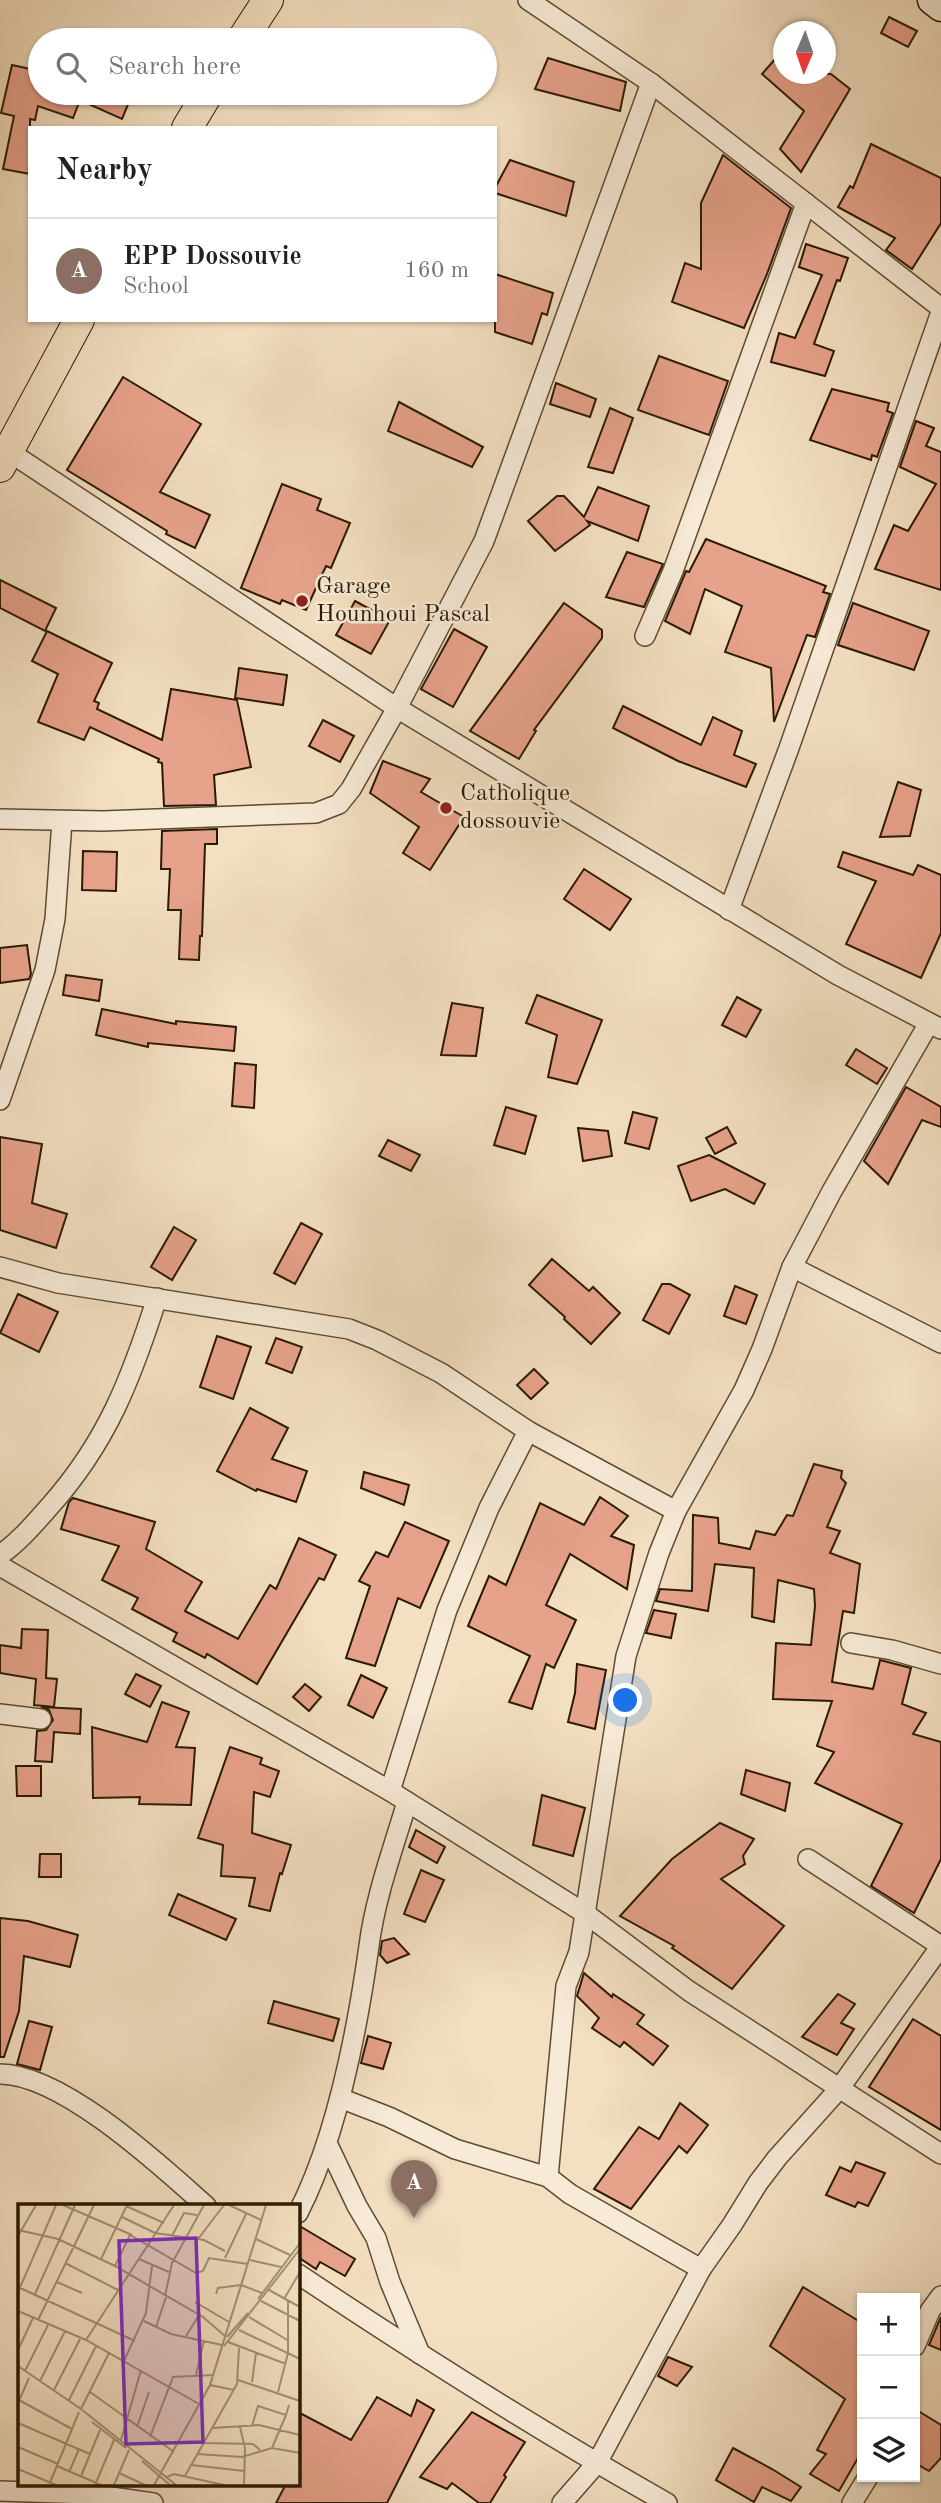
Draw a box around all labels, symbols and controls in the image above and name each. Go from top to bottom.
north arrow [773,21,836,84]
search box [28,28,497,105]
icon: search [52,48,90,86]
text: Search here [108,54,241,80]
text: Nearby [56,156,153,186]
text: EPP Dossouvie [123,244,302,270]
text: A [70,259,88,282]
text: 160 m [404,259,469,282]
text: School [123,275,189,298]
place label: Garage Hounhoui Pascal [316,575,490,627]
marker: Garage Hounhoui Pascal [294,593,310,609]
place label: Catholique dossouvie [460,782,570,834]
marker: Catholique dossouvie [438,800,454,816]
your location [608,1683,642,1717]
pin: A [391,2160,437,2218]
inset map [18,2204,299,2486]
map controls [857,2293,920,2482]
button: + [857,2293,920,2356]
button: − [857,2356,920,2419]
button: layers [857,2419,920,2482]

